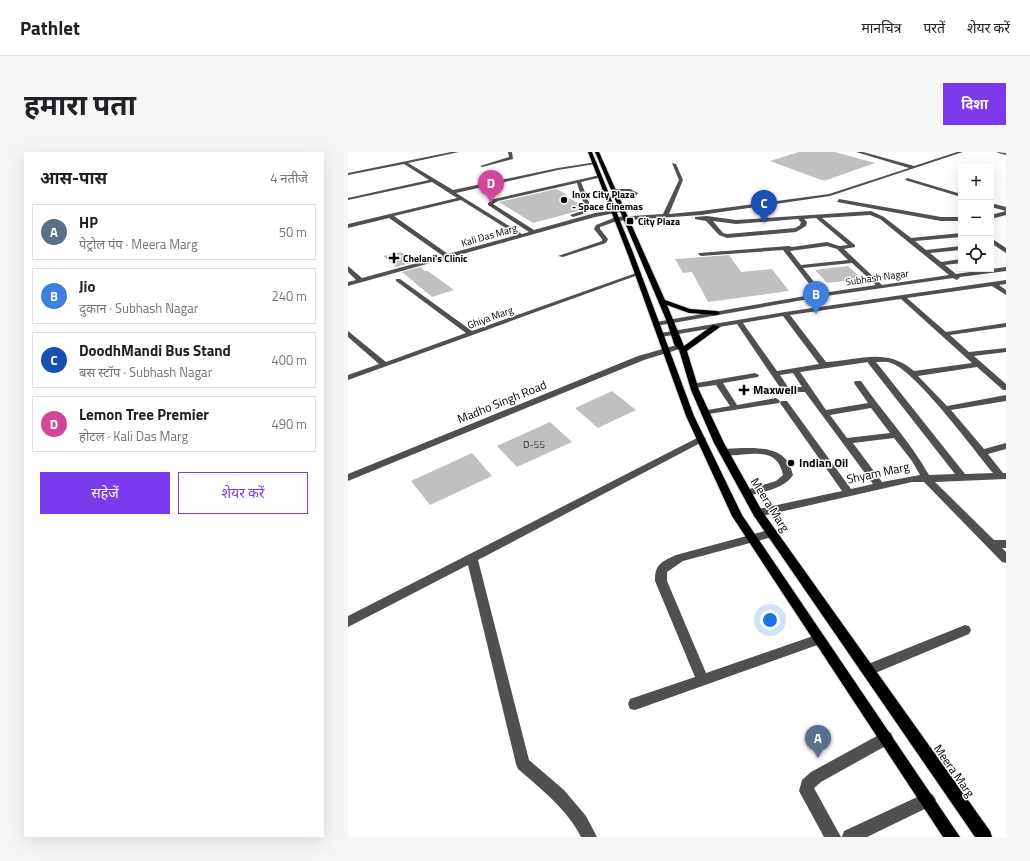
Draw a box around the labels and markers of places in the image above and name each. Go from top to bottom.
pin: D [478,170,504,203]
place label: Inox City Plaza - Space Cinemas [572,187,643,214]
pin: C [751,190,777,223]
marker: Inox City Plaza - Space Cinemas [559,195,569,205]
place label: City Plaza [638,214,680,229]
marker: City Plaza [625,216,635,226]
place label: Chelani's Clinic [403,251,468,266]
marker: Chelani's Clinic [388,252,400,264]
pin: B [803,281,829,314]
place label: Maxwell [753,380,797,399]
marker: Maxwell [738,384,750,396]
place label: Indian Oil [799,453,848,472]
marker: Indian Oil [786,458,796,468]
pin: A [805,725,831,758]

